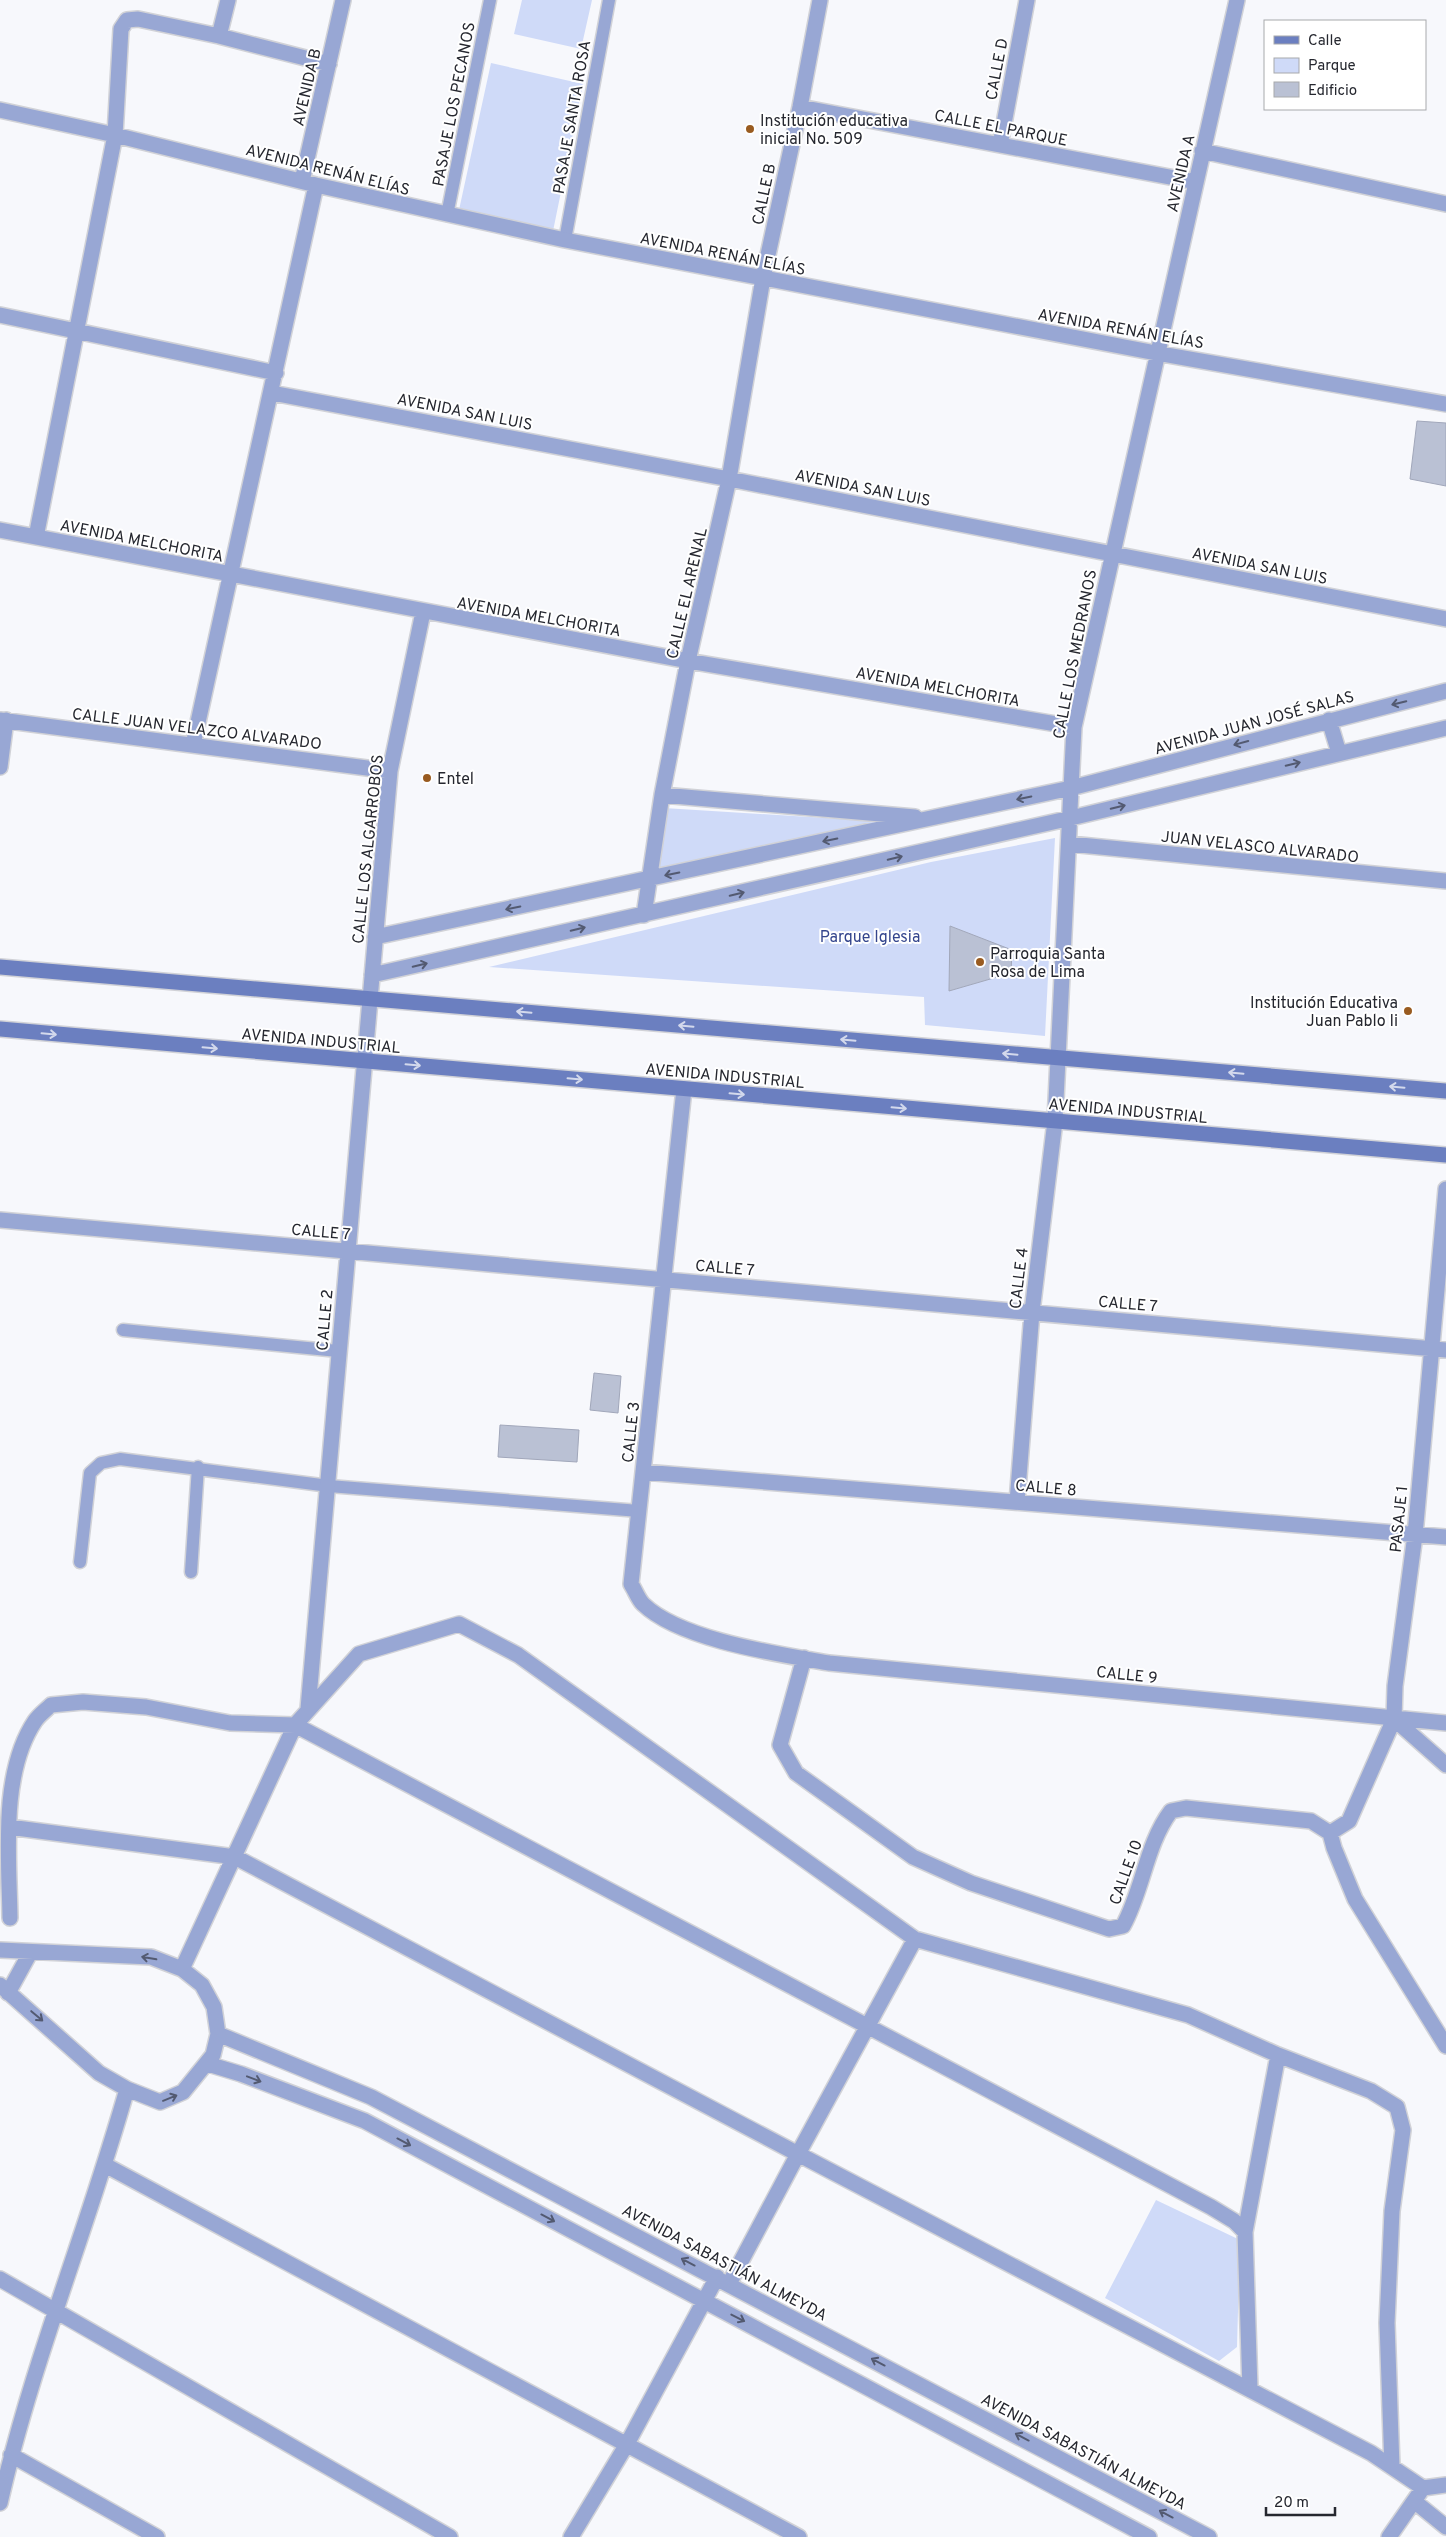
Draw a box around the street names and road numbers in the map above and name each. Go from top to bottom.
street label: PASAJE LOS PECANOS [429,20,481,188]
street label: CALLE D [982,37,1014,102]
street label: PASAJE SANTA ROSA [550,39,596,196]
street label: AVENIDA B [289,47,327,128]
street label: CALLE EL PARQUE [932,106,1069,152]
street label: AVENIDA A [1163,133,1201,214]
street label: AVENIDA RENÁN ELÍAS [243,139,412,201]
street label: CALLE B [749,162,781,227]
street label: AVENIDA RENÁN ELÍAS [638,227,808,281]
street label: AVENIDA RENÁN ELÍAS [1036,304,1206,354]
street label: AVENIDA SAN LUIS [395,390,534,436]
street label: AVENIDA SAN LUIS [793,466,932,512]
street label: AVENIDA MELCHORITA [58,516,225,568]
street label: CALLE EL ARENAL [663,526,713,661]
street label: AVENIDA SAN LUIS [1190,544,1329,590]
street label: CALLE LOS MEDRANOS [1050,568,1102,741]
street label: AVENIDA MELCHORITA [455,594,622,642]
street label: AVENIDA MELCHORITA [854,664,1021,712]
street label: AVENIDA JUAN JOSÉ SALAS [1152,686,1357,760]
street label: CALLE JUAN VELAZCO ALVARADO [71,705,323,755]
street label: CALLE LOS ALGARROBOS [349,754,389,945]
street label: JUAN VELASCO ALVARADO [1160,828,1360,868]
street label: AVENIDA INDUSTRIAL [241,1025,401,1059]
street label: AVENIDA INDUSTRIAL [645,1060,805,1094]
street label: AVENIDA INDUSTRIAL [1048,1095,1208,1129]
street label: CALLE 7 [290,1220,351,1246]
street label: CALLE 4 [1006,1246,1034,1310]
street label: CALLE 7 [694,1256,755,1282]
street label: CALLE 2 [313,1289,339,1352]
street label: CALLE 7 [1097,1292,1158,1318]
street label: CALLE 3 [619,1401,645,1464]
street label: CALLE 8 [1014,1476,1077,1502]
street label: PASAJE 1 [1387,1485,1413,1554]
street label: CALLE 9 [1095,1663,1158,1689]
street label: CALLE 10 [1106,1837,1148,1908]
street label: AVENIDA SABASTIÁN ALMEYDA [618,2199,831,2327]
street label: AVENIDA SABASTIÁN ALMEYDA [977,2388,1190,2516]

